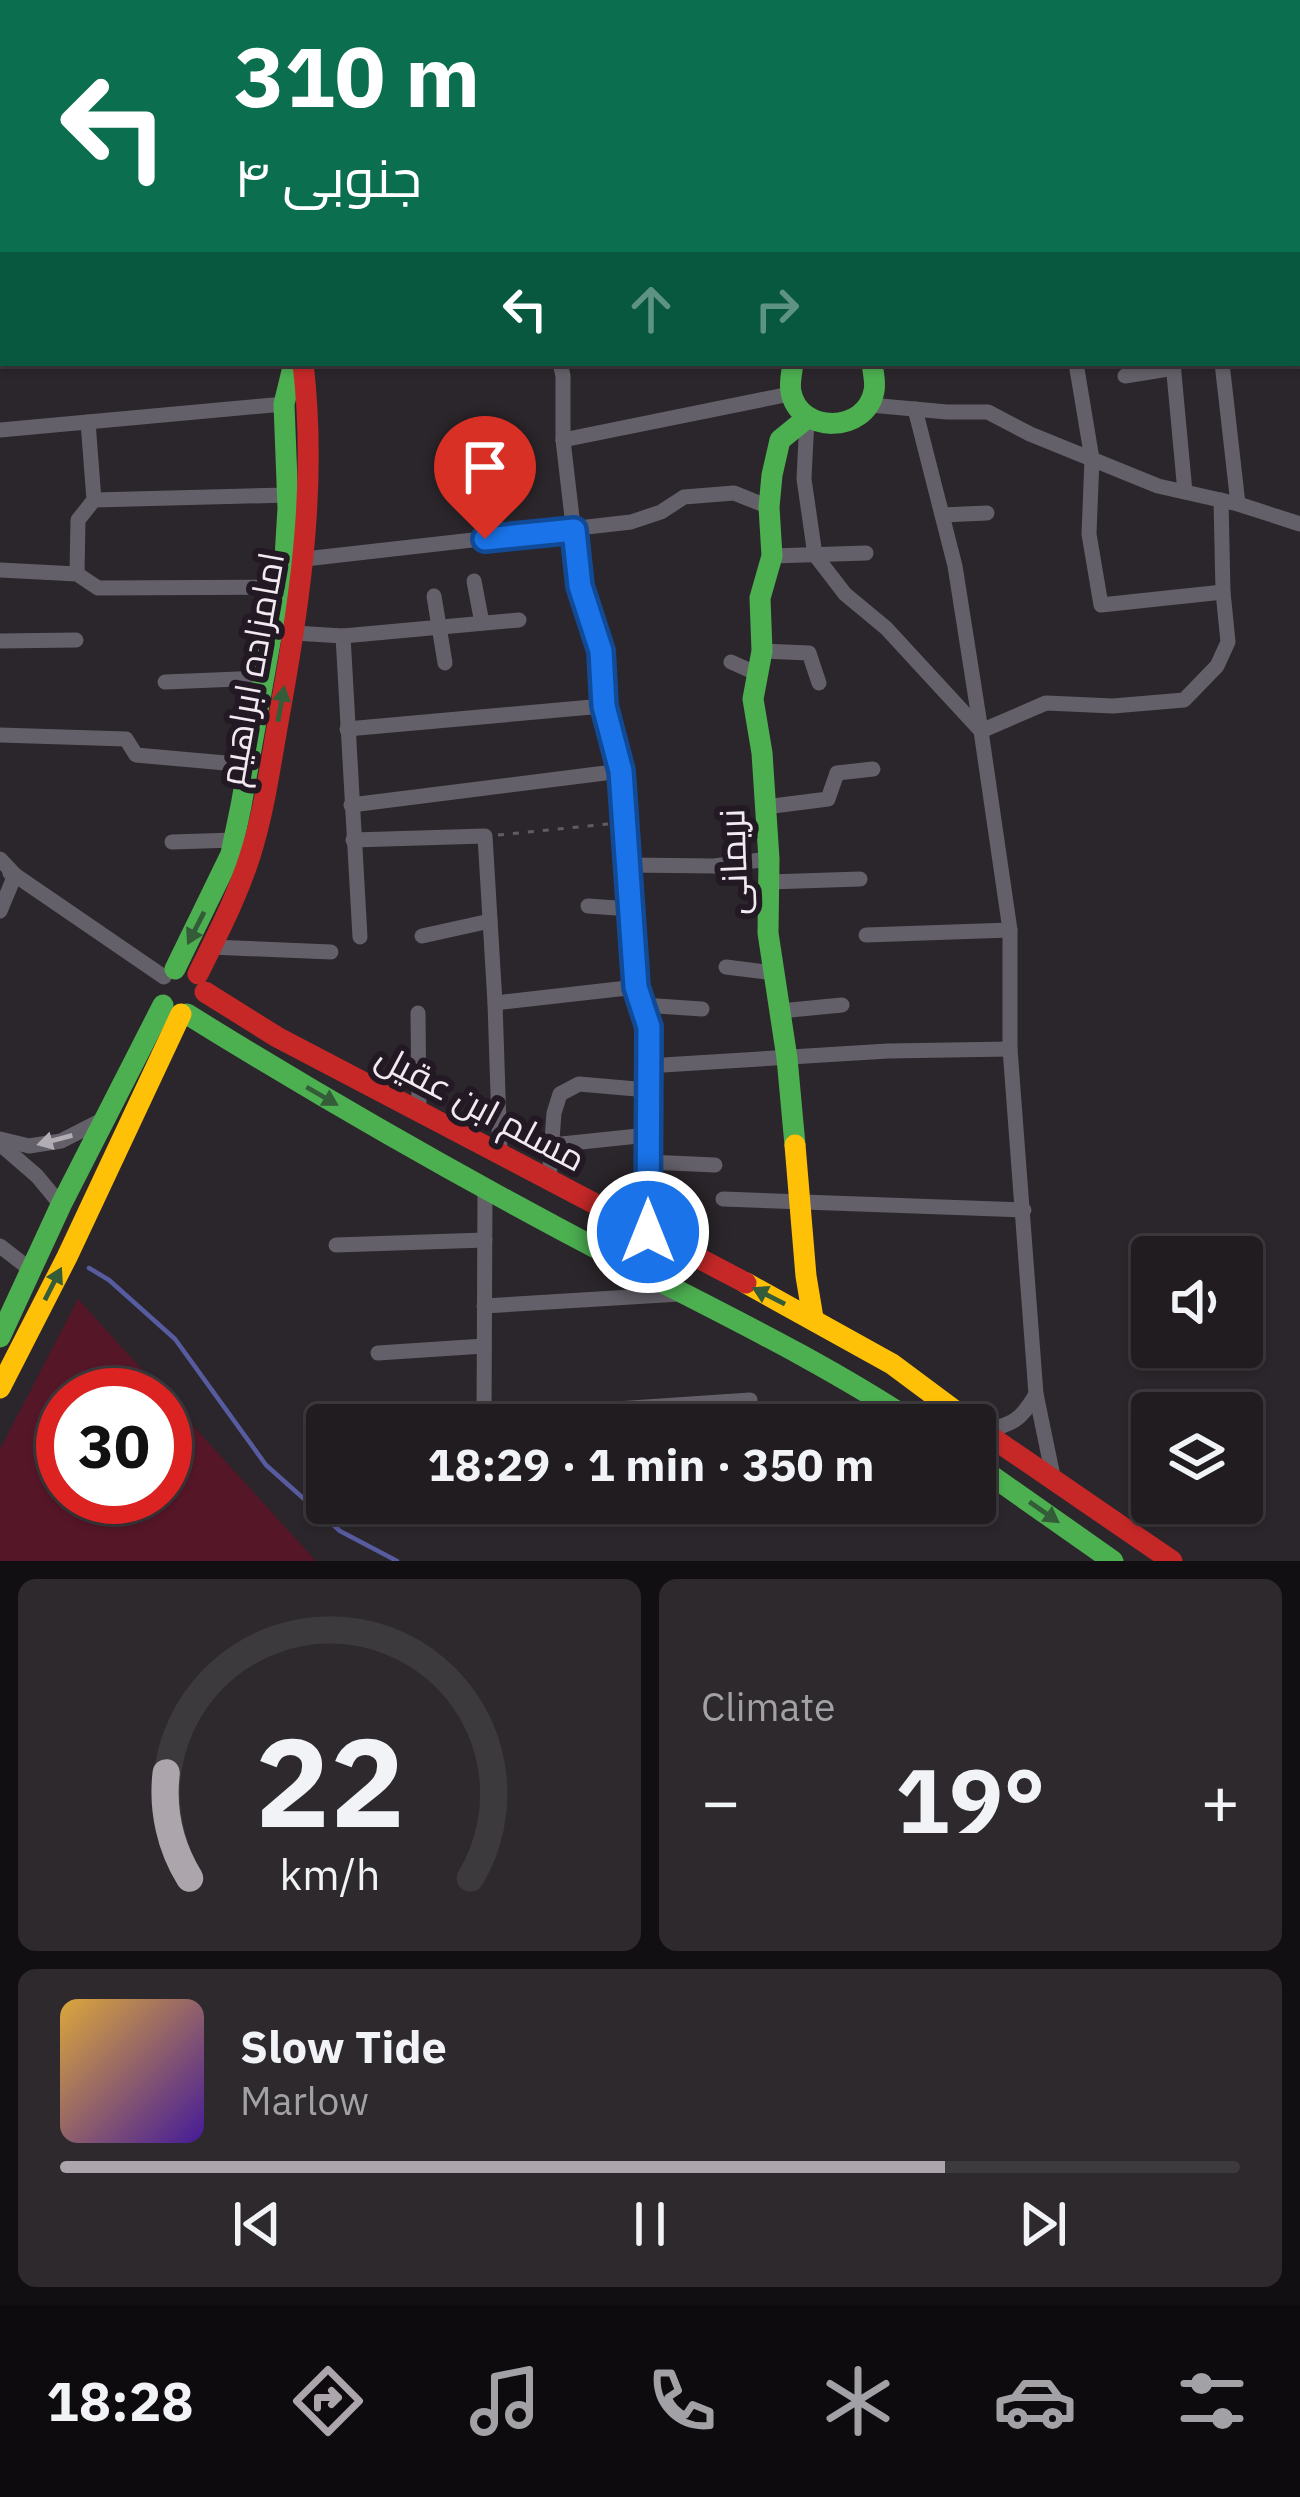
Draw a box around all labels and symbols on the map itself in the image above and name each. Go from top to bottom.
pin [434,416,536,539]
street label: امامزاده ابراهیم [207,548,296,790]
one-way arrow [272,684,291,722]
street label: نریمانی [707,808,758,916]
one-way arrow [187,911,207,945]
street label: مسلم ابن عقیل [368,1032,594,1183]
one-way arrow [306,1085,339,1106]
one-way arrow [36,1131,73,1150]
position arrow [585,1169,711,1295]
one-way arrow [43,1267,63,1301]
one-way arrow [751,1286,786,1306]
speed limit sign: 30 [36,1368,192,1524]
one-way arrow [1028,1500,1060,1523]

